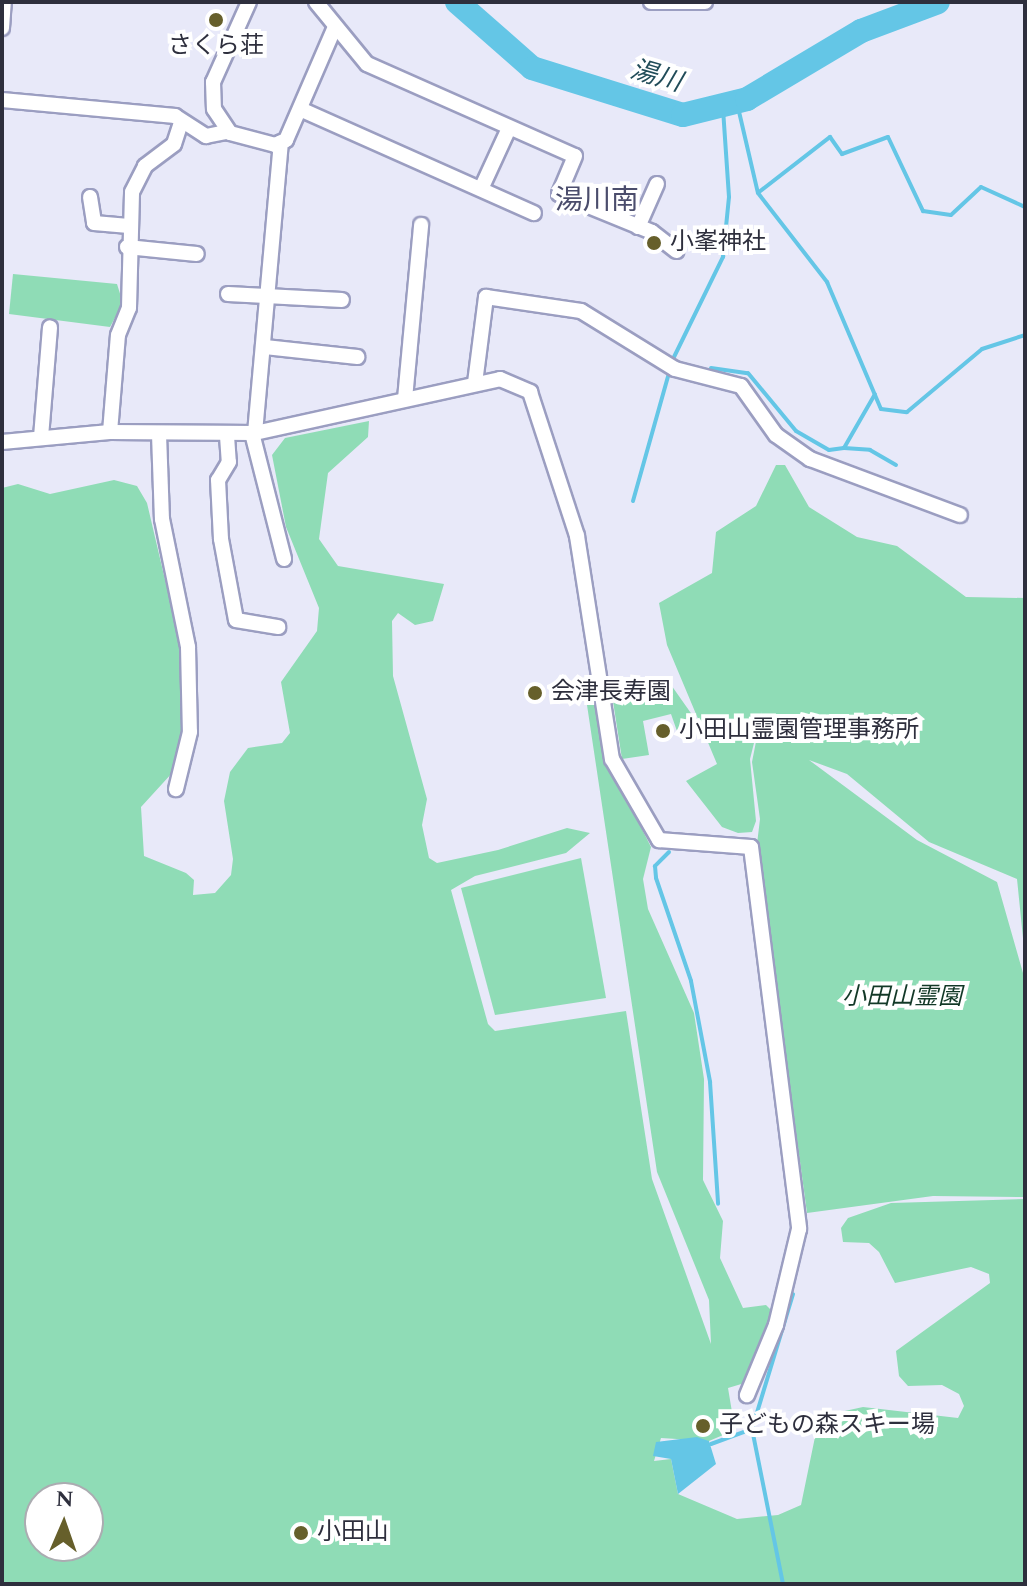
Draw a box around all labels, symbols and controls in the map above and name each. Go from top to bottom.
marker: さくら荘 [207,11,225,29]
place label: さくら荘 [168,33,264,61]
water label: 湯川 [627,55,685,99]
district label: 湯川南 [555,184,639,218]
place label: 小峯神社 [670,229,766,257]
marker: 小峯神社 [645,234,663,252]
place label: 会津長寿園 [551,679,671,707]
marker: 会津長寿園 [526,684,544,702]
place label: 小田山霊園管理事務所 [679,717,919,745]
marker: 小田山霊園管理事務所 [654,722,672,740]
park label: 小田山霊園 [842,984,962,1012]
place label: 子どもの森スキー場 [719,1412,935,1440]
marker: 子どもの森スキー場 [694,1417,712,1435]
north arrow [24,1482,104,1562]
text: N [55,1483,74,1516]
place label: 小田山 [317,1519,389,1547]
marker: 小田山 [292,1524,310,1542]

